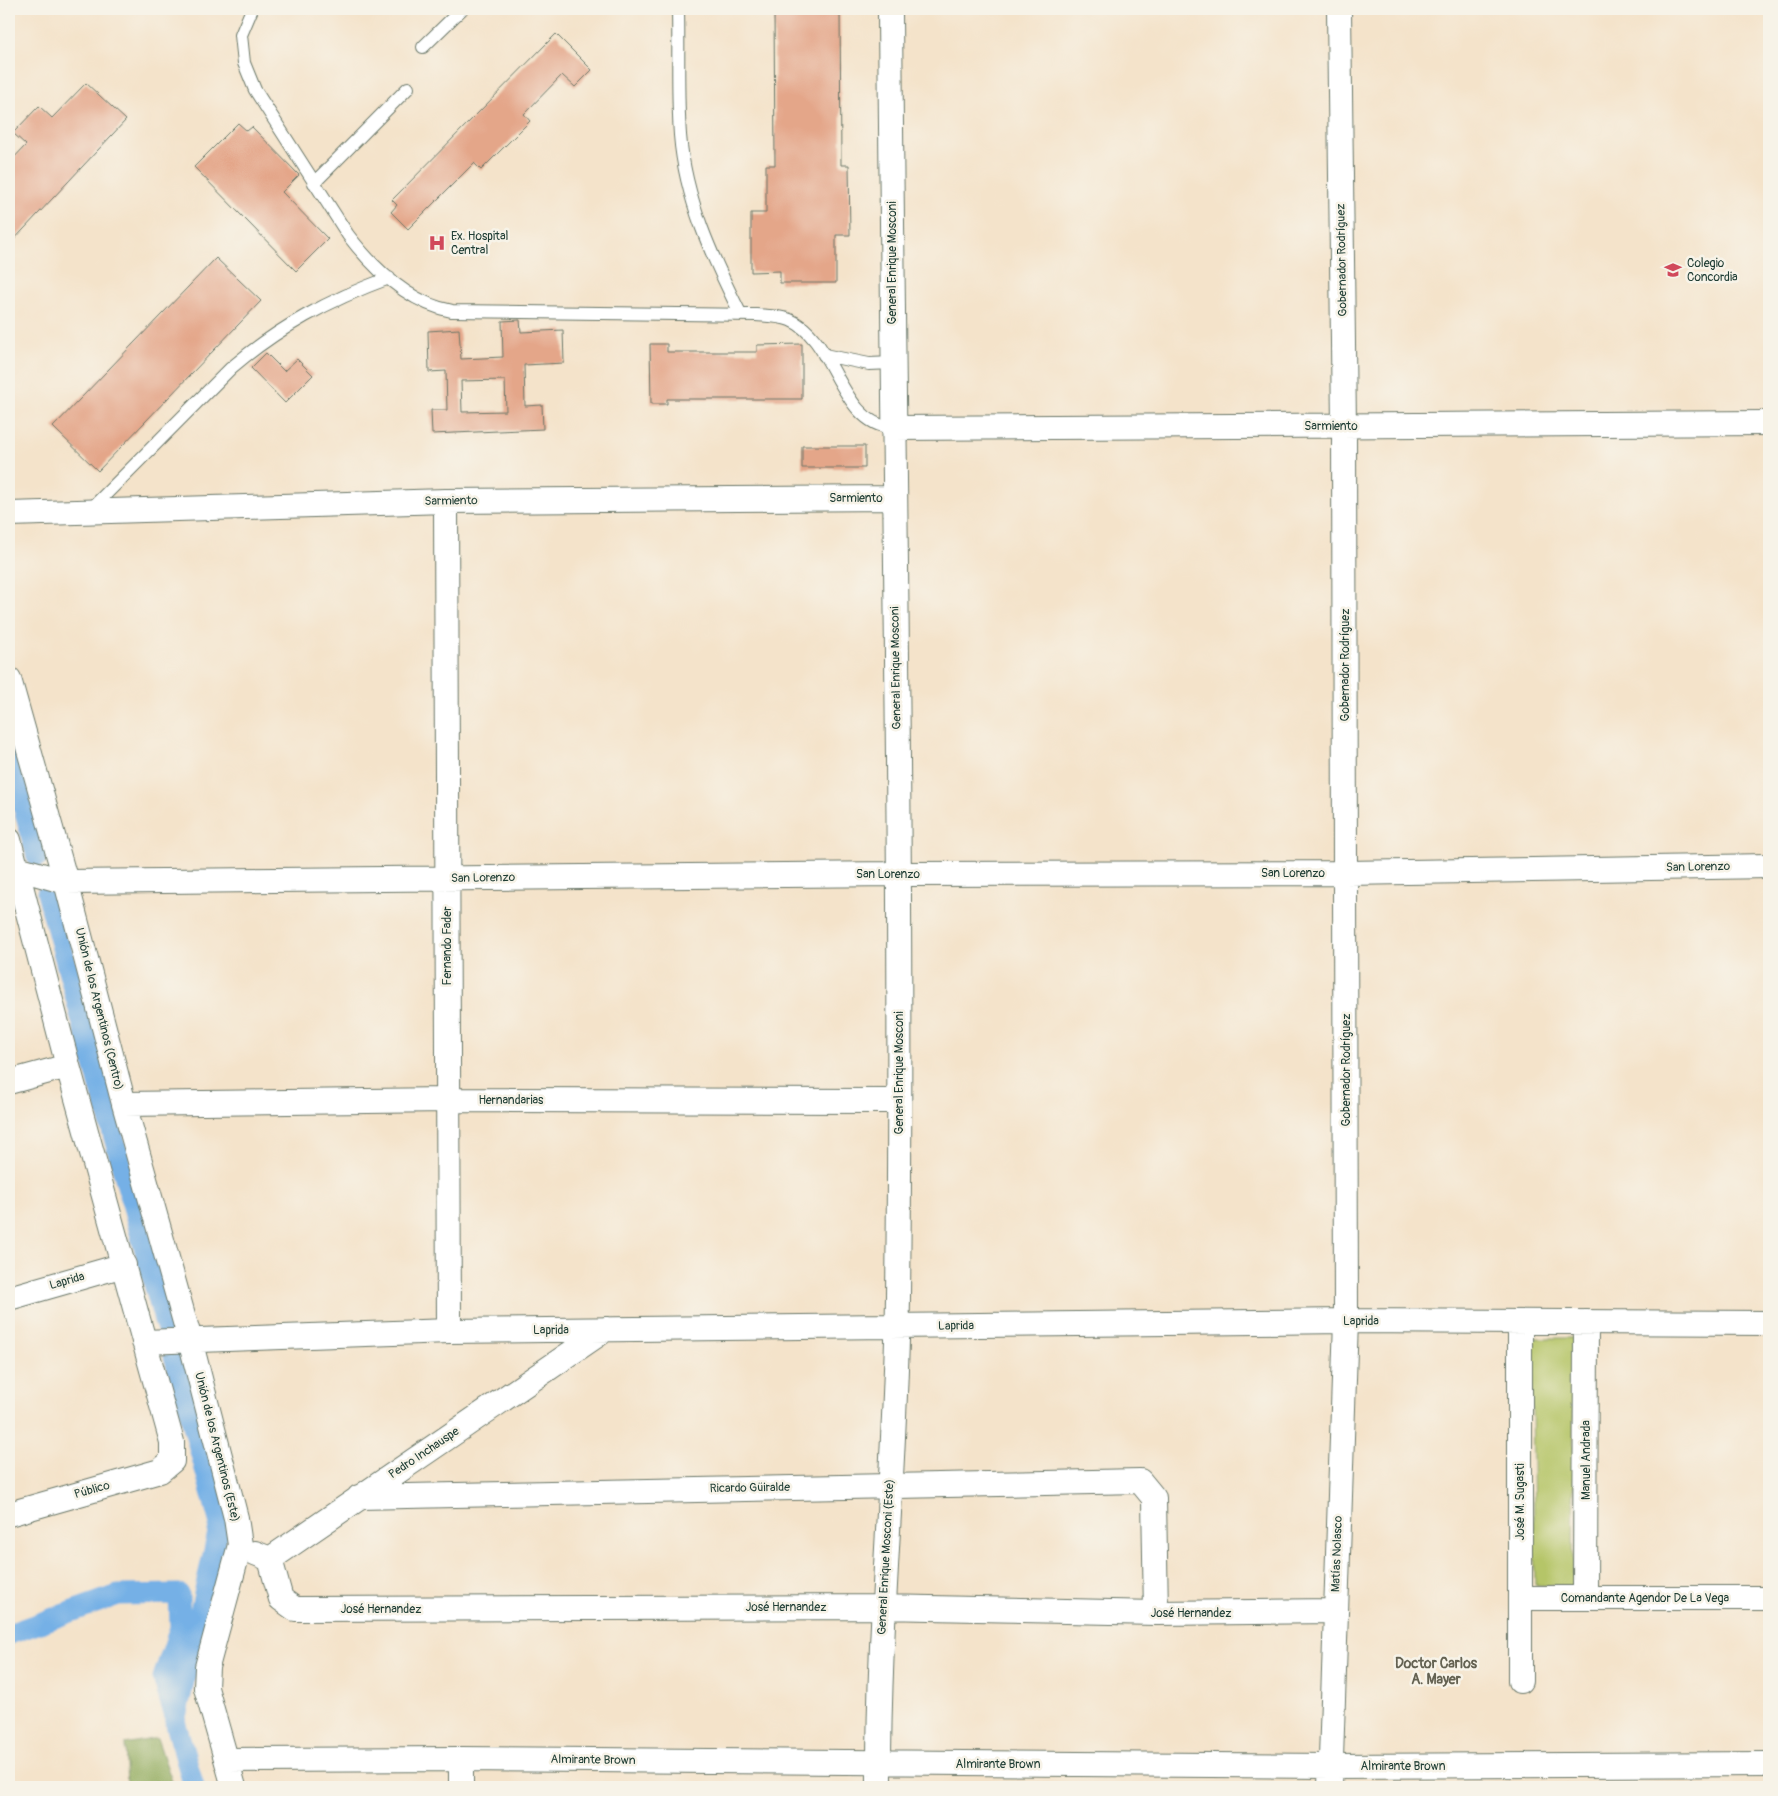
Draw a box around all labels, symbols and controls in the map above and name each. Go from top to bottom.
street label: General Enrique Mosconi [885,201,900,325]
street label: Gobernador Rodríguez [1334,203,1350,317]
place label: Ex. Hospital Central [451,229,508,258]
hospital icon: Ex. Hospital Central [427,233,447,253]
place label: Colegio Concordia [1687,256,1738,285]
school or university icon: Colegio Concordia [1663,260,1683,280]
street label: Sarmiento [1304,419,1358,434]
street label: Sarmiento [829,491,883,506]
street label: Sarmiento [424,493,478,509]
street label: General Enrique Mosconi [887,606,905,730]
street label: Gobernador Rodríguez [1338,608,1353,722]
street label: San Lorenzo [1666,859,1731,875]
street label: San Lorenzo [1261,866,1326,881]
street label: San Lorenzo [856,867,921,882]
street label: San Lorenzo [451,870,516,886]
street label: Fernando Fader [440,906,455,985]
street label: Unión de los Argentinos (Centro) [72,926,126,1092]
street label: General Enrique Mosconi [892,1011,907,1135]
street label: Gobernador Rodríguez [1339,1013,1354,1127]
street label: Hernandarias [479,1093,544,1108]
street label: Laprida [48,1269,87,1293]
street label: Laprida [1343,1314,1379,1329]
street label: Laprida [938,1318,974,1334]
street label: Laprida [533,1323,569,1338]
street label: Unión de los Argentinos (Este) [191,1371,243,1523]
street label: Manuel Andrada [1579,1420,1594,1500]
street label: Pedro Inchauspe [386,1424,462,1482]
street label: José M. Sugasti [1513,1463,1528,1541]
street label: Público [73,1478,112,1502]
street label: General Enrique Mosconi (Este) [874,1479,898,1635]
street label: Ricardo Güiralde [710,1480,790,1496]
street label: Matías Nolasco [1328,1515,1346,1592]
street label: Comandante Agendor De La Vega [1561,1591,1730,1606]
street label: José Hernandez [746,1600,826,1615]
street label: José Hernandez [341,1602,421,1617]
street label: José Hernandez [1151,1606,1231,1621]
district label: Doctor Carlos A. Mayer [1395,1655,1478,1688]
street label: Almirante Brown [550,1752,636,1768]
street label: Almirante Brown [955,1757,1041,1772]
street label: Almirante Brown [1360,1759,1446,1774]

